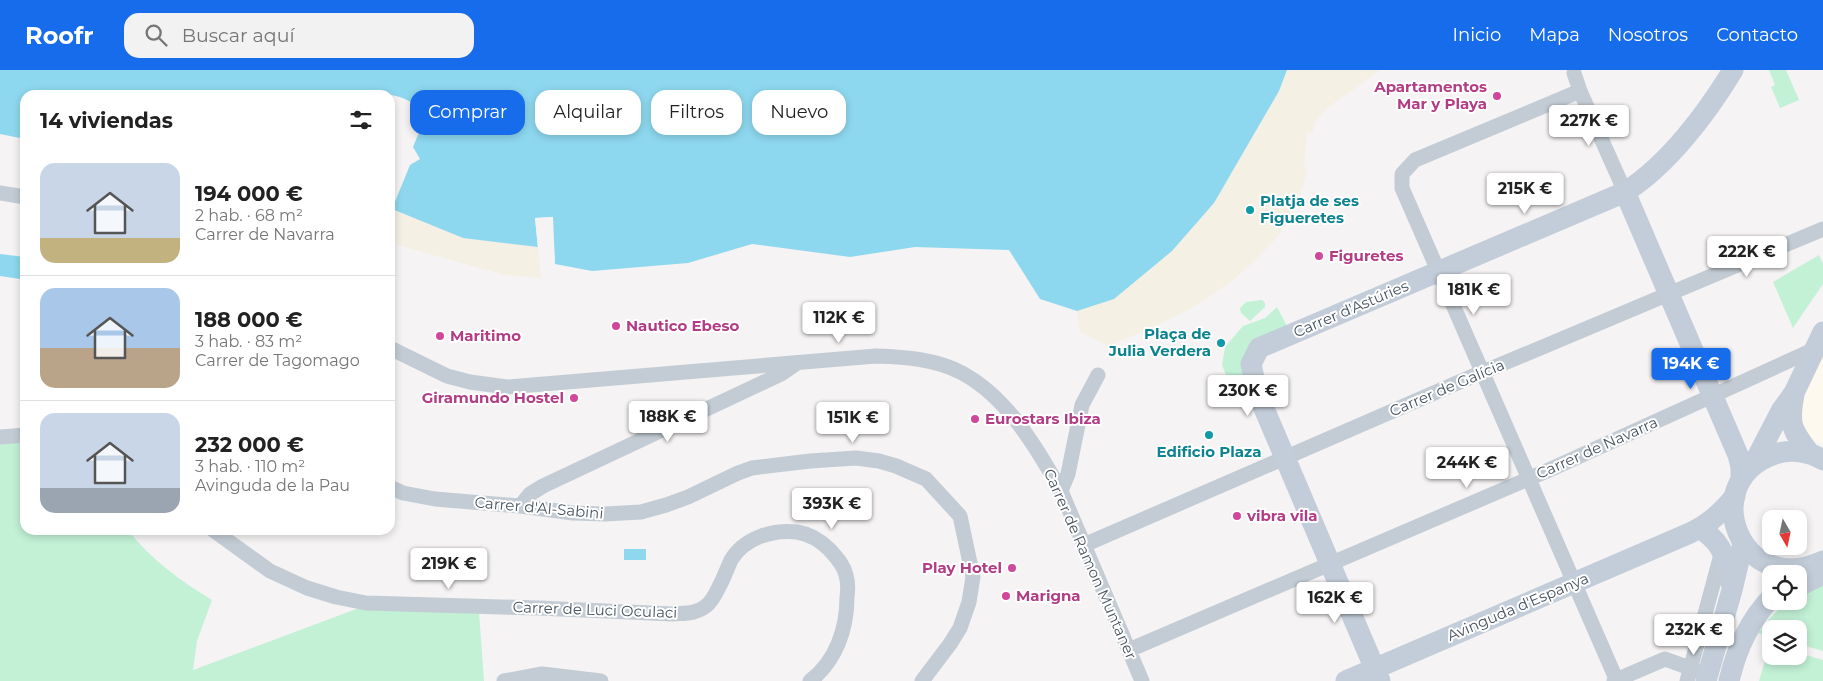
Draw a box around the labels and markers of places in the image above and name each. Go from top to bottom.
place label: Apartamentos Mar y Playa [1373,77,1487,113]
marker: Apartamentos Mar y Playa [1491,90,1503,102]
pin: 227K € [1548,104,1630,147]
pin: 215K € [1484,172,1566,215]
place label: Platja de ses Figueretes [1260,191,1359,227]
marker: Platja de ses Figueretes [1244,204,1256,216]
pin: 222K € [1706,236,1788,278]
place label: Figuretes [1329,246,1403,265]
marker: Figuretes [1313,250,1325,262]
pin: 181K € [1433,274,1515,316]
pin: 112K € [798,302,880,344]
place label: Nautico Ebeso [626,316,739,335]
marker: Nautico Ebeso [610,320,622,332]
place label: Plaça de Julia Verdera [1108,324,1211,360]
place label: Maritimo [450,326,521,345]
marker: Maritimo [434,330,446,342]
marker: Plaça de Julia Verdera [1215,337,1227,349]
pin: 194K € [1650,348,1732,390]
pin: 230K € [1207,374,1289,417]
place label: Giramundo Hostel [422,388,564,407]
marker: Giramundo Hostel [568,392,580,404]
pin: 188K € [627,400,709,443]
pin: 151K € [812,402,894,444]
place label: Eurostars Ibiza [985,409,1101,428]
marker: Eurostars Ibiza [969,413,981,425]
marker: Edificio Plaza [1203,429,1215,441]
place label: Edificio Plaza [1157,442,1261,461]
pin: 244K € [1426,446,1508,489]
pin: 393K € [791,488,873,530]
place label: vibra vila [1246,506,1317,525]
marker: vibra vila [1231,510,1243,522]
pin: 219K € [408,548,490,590]
place label: Play Hotel [922,558,1002,577]
marker: Play Hotel [1006,562,1018,574]
pin: 162K € [1294,582,1376,624]
place label: Marigna [1016,586,1081,605]
marker: Marigna [1000,590,1012,602]
pin: 232K € [1653,614,1735,656]

